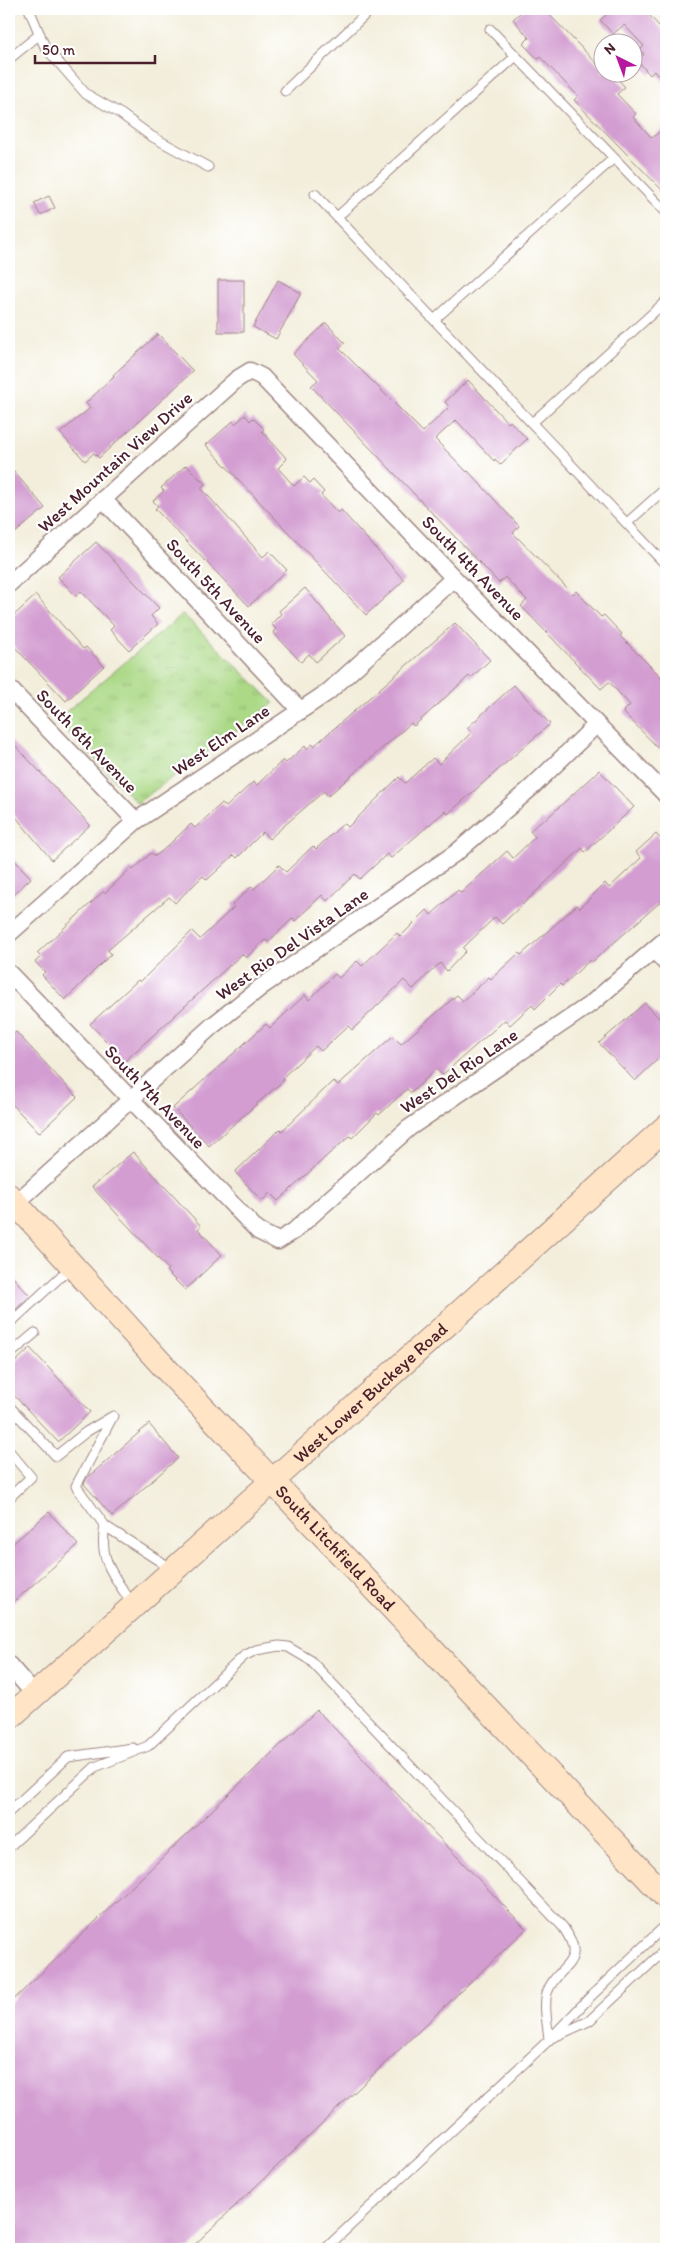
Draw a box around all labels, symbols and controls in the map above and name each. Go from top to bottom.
scale bar [35,32,155,64]
north arrow [592,32,642,82]
text: N [600,39,619,58]
text: 50 m [42,41,75,59]
street label: West Mountain View Drive [33,387,197,537]
street label: South 4th Avenue [417,511,529,625]
street label: South 5th Avenue [161,534,271,648]
street label: South 6th Avenue [32,684,142,798]
street label: West Elm Lane [168,699,274,781]
street label: West Rio Del Vista Lane [211,883,373,1005]
street label: West Del Rio Lane [396,1024,522,1118]
street label: South 7th Avenue [100,1041,210,1153]
street label: West Lower Buckeye Road [289,1318,452,1468]
street label: South Litchfield Road [271,1480,401,1616]

